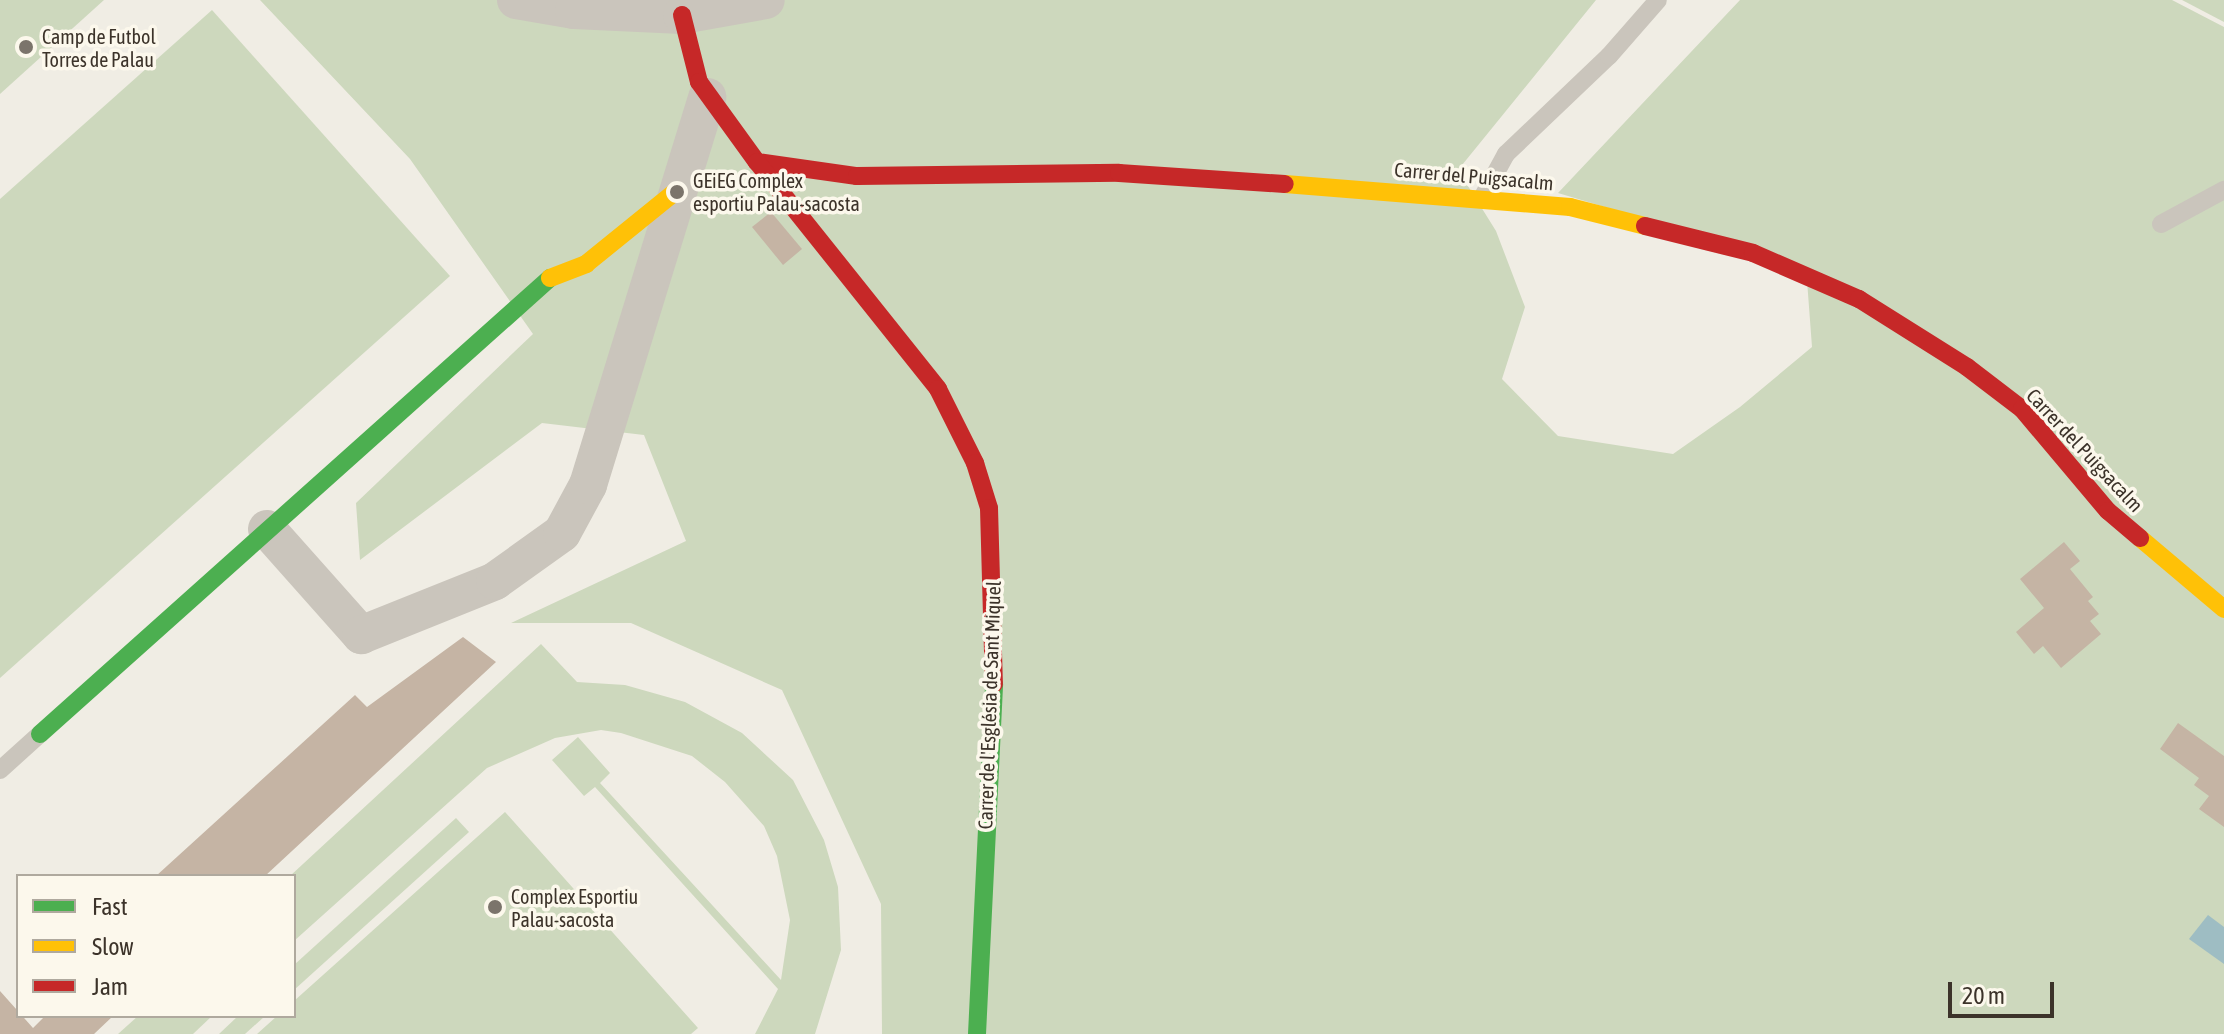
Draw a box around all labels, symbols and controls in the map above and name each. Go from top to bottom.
place label: Camp de Futbol Torres de Palau [42,24,156,71]
marker: Camp de Futbol Torres de Palau [17,38,35,56]
street label: Carrer del Puigsacalm [1393,157,1555,195]
place label: GEiEG Complex esportiu Palau-sacosta [693,168,860,215]
marker: GEiEG Complex esportiu Palau-sacosta [668,183,686,201]
street label: Carrer del Puigsacalm [2022,383,2148,517]
street label: Carrer de l'Església de Sant Miquel [973,580,1005,830]
legend [16,874,296,1018]
place label: Complex Esportiu Palau-sacosta [511,884,638,931]
text: Fast [92,893,128,920]
marker: Complex Esportiu Palau-sacosta [486,898,504,916]
text: Slow [92,933,134,960]
scale bar [1952,966,2058,1016]
text: Jam [92,973,128,1000]
text: 20 m [1962,982,2005,1009]

